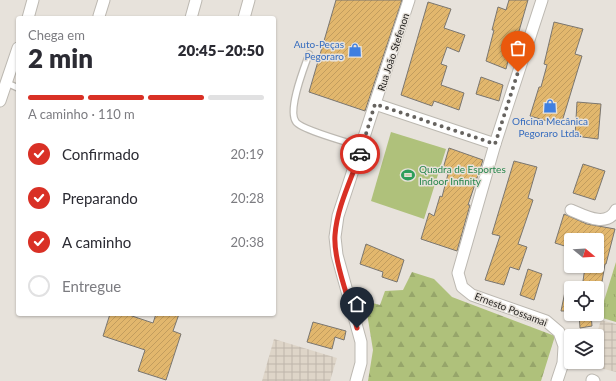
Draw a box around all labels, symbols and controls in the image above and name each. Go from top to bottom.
street label: Rua João Stefenon [375,12,411,92]
text: Chega em [28,27,85,43]
pin [501,31,535,72]
icon: bag [507,37,529,59]
place label: Auto-Peças Pegoraro [294,38,344,62]
text: 20:45–20:50 [178,41,264,59]
text: 2 min [28,42,93,74]
shop icon: Auto-Peças Pegoraro [347,42,363,58]
shop icon: Oficina Mecânica Pegoraro Ltda. [542,98,558,114]
text: A caminho · 110 m [28,106,135,122]
place label: Oficina Mecânica Pegoraro Ltda. [512,115,588,139]
courier [340,134,380,174]
icon: check [28,143,50,165]
icon: car [349,143,371,165]
text: Confirmado [62,145,139,163]
text: 20:19 [231,146,264,162]
place label: Quadra de Esportes Indoor Infinity [419,163,506,187]
sports icon: Quadra de Esportes Indoor Infinity [400,167,416,183]
icon: check [28,187,50,209]
text: Preparando [62,189,138,207]
text: 20:28 [231,190,264,206]
icon: check [28,231,50,253]
text: A caminho [62,233,131,251]
north arrow [564,233,604,273]
map controls [564,233,604,369]
text: 20:38 [231,234,264,250]
text: Entregue [62,277,121,295]
button: locate [564,281,604,321]
pin [340,287,374,328]
street label: Ernesto Possamai [473,290,549,328]
icon: home [346,293,368,315]
button: layers [564,329,604,369]

